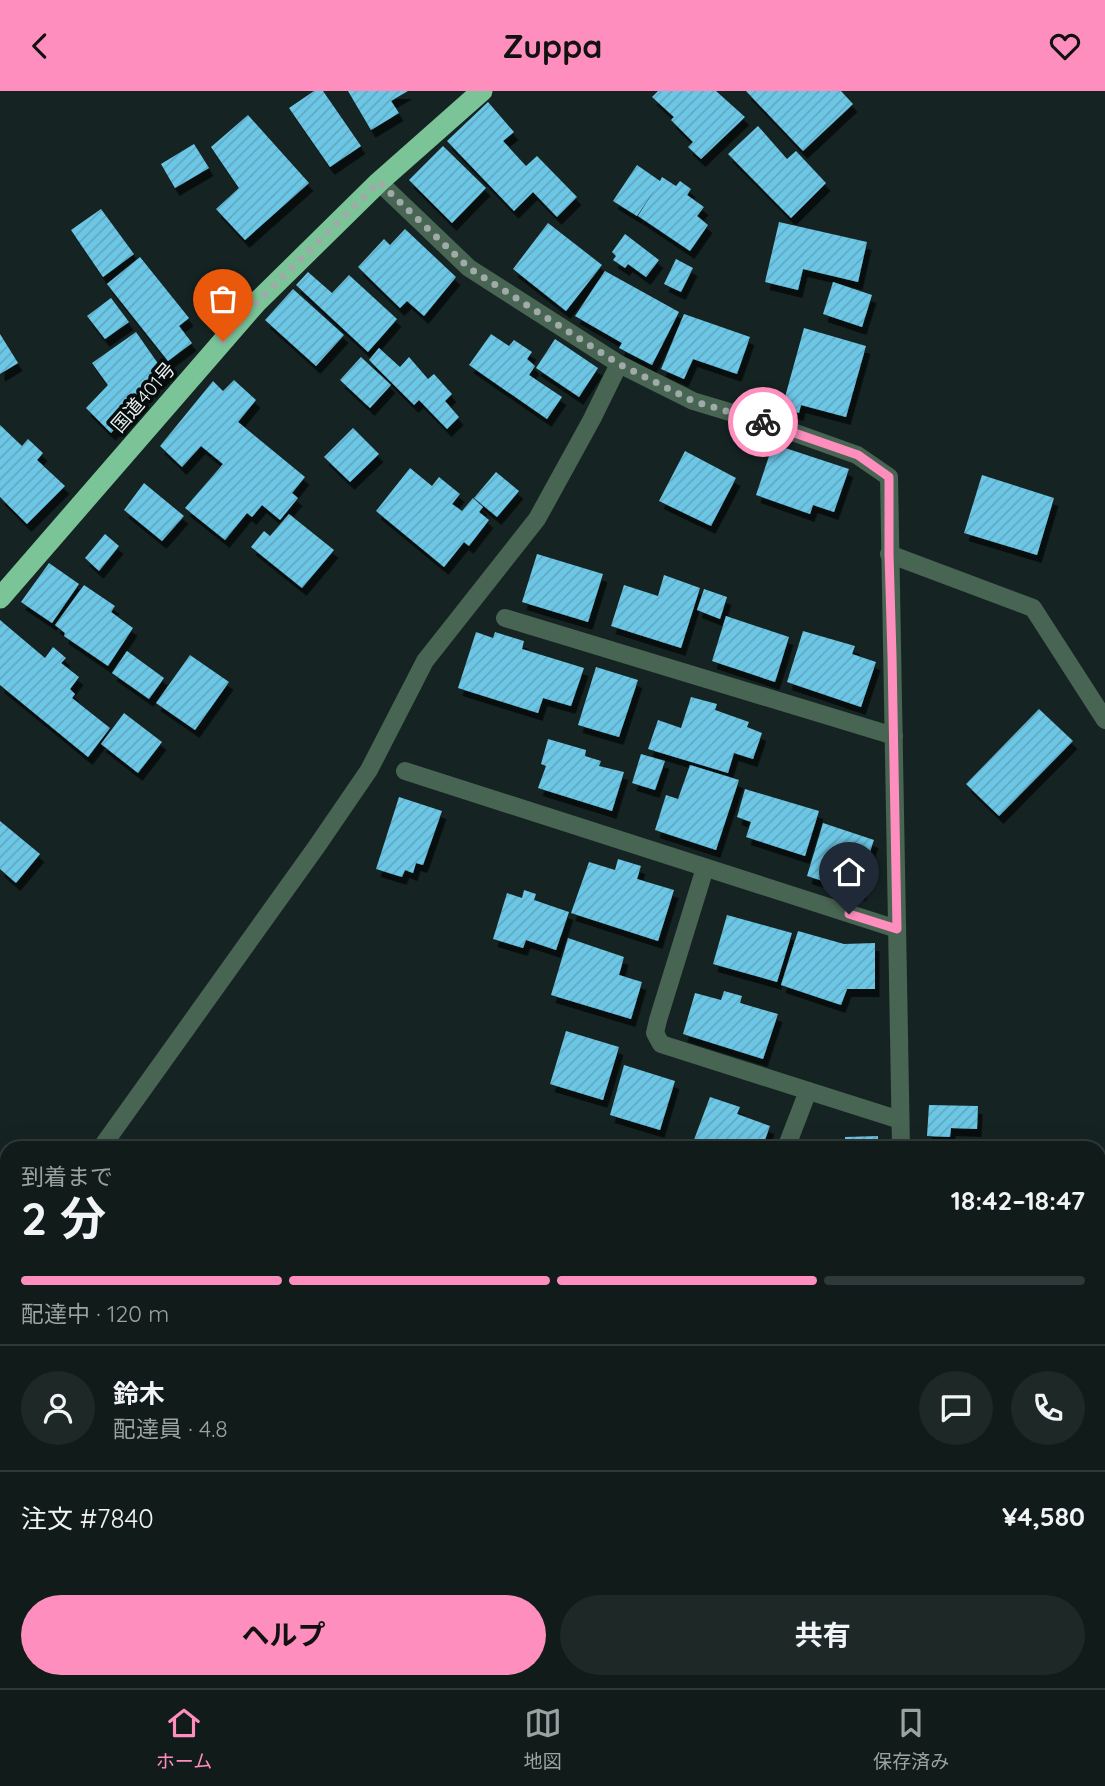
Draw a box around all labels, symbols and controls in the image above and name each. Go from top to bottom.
text: Zuppa [503,26,602,66]
icon: back [21,27,59,65]
icon: heart [1046,27,1084,65]
pin [193,269,253,341]
icon: bag [204,280,242,318]
street label: 国道401号 [106,357,180,437]
courier [728,387,798,457]
icon: bike [744,403,782,441]
pin [819,842,879,914]
icon: home [830,853,868,891]
text: 到着まで [21,1162,113,1191]
text: 18:42–18:47 [951,1184,1085,1217]
text: 2 分 [21,1189,106,1247]
text: 配達中 · 120 m [21,1299,169,1328]
button: person [21,1371,95,1445]
button: chat [919,1371,993,1445]
button: phone [1011,1371,1085,1445]
text: 鈴木 [113,1377,165,1410]
text: 配達員 · 4.8 [113,1414,228,1443]
text: ¥4,580 [1002,1500,1085,1533]
text: 注文 #7840 [21,1502,154,1535]
button: ヘルプ [21,1595,546,1675]
button: 共有 [560,1595,1085,1675]
tab: ホーム [156,1704,212,1773]
tab: 地図 [524,1704,562,1773]
tab: 保存済み [873,1704,949,1773]

